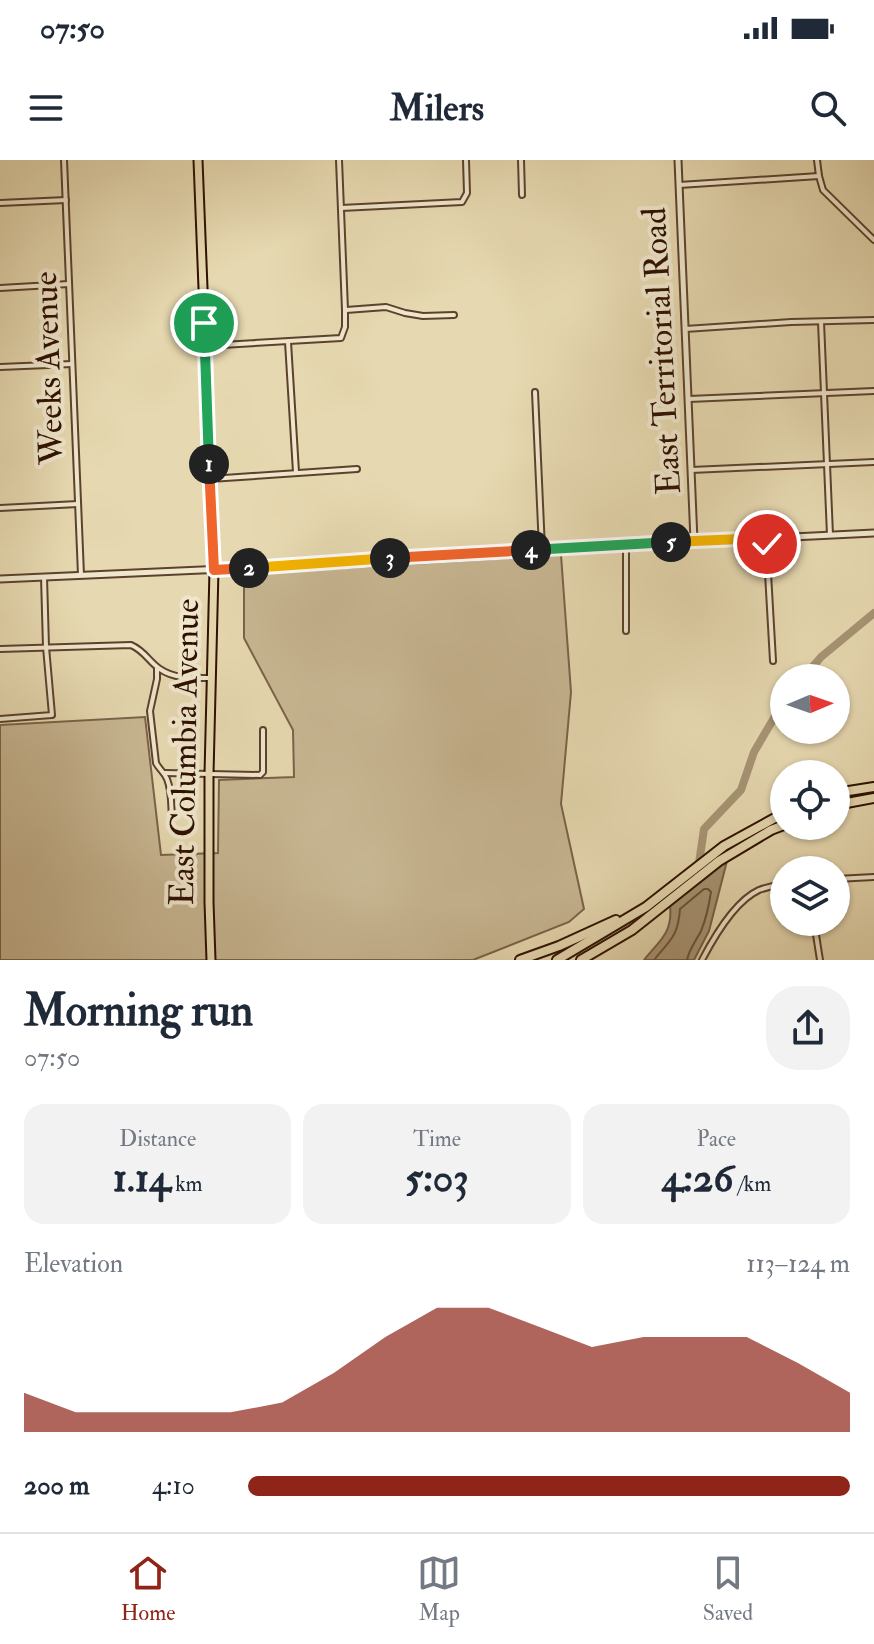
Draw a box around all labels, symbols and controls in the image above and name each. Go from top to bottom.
text: 07:50 [40,10,105,47]
icon: menu [24,86,68,130]
text: Milers [390,86,484,131]
icon: search [806,86,850,130]
street label: East Territorial Road [633,206,691,496]
street label: Weeks Avenue [24,271,74,466]
pin [170,289,238,357]
icon: arrive [182,301,226,345]
pin: 1 [189,444,229,484]
text: 1 [205,450,213,478]
pin [733,510,801,578]
pin: 5 [651,522,691,562]
icon: check [745,522,789,566]
text: 5 [666,528,676,556]
pin: 4 [511,530,551,570]
text: 4 [525,536,537,564]
pin: 3 [370,538,410,578]
text: 3 [386,544,394,572]
pin: 2 [229,548,269,588]
text: 2 [243,554,255,582]
street label: East Columbia Avenue [161,598,209,906]
north arrow [770,664,850,744]
map controls [770,664,850,936]
button: locate [770,760,850,840]
button: layers [770,856,850,936]
text: Morning run [24,984,253,1039]
button: share [766,986,850,1070]
text: 07:50 [24,1042,80,1074]
text: Distance [119,1125,196,1153]
text: Time [413,1125,461,1153]
text: Pace [697,1125,736,1153]
text: 1.14 [113,1153,171,1204]
text: 5:03 [405,1153,469,1204]
text: 4:26 [661,1153,733,1204]
text: km [171,1170,203,1198]
text: /km [733,1170,771,1198]
text: Elevation [24,1248,123,1280]
text: 113–124 m [746,1248,850,1280]
text: 200 m [24,1470,89,1502]
text: 4:10 [152,1470,195,1502]
tab: Home [121,1551,175,1627]
tab: Map [417,1551,461,1627]
tab: Saved [703,1551,753,1627]

